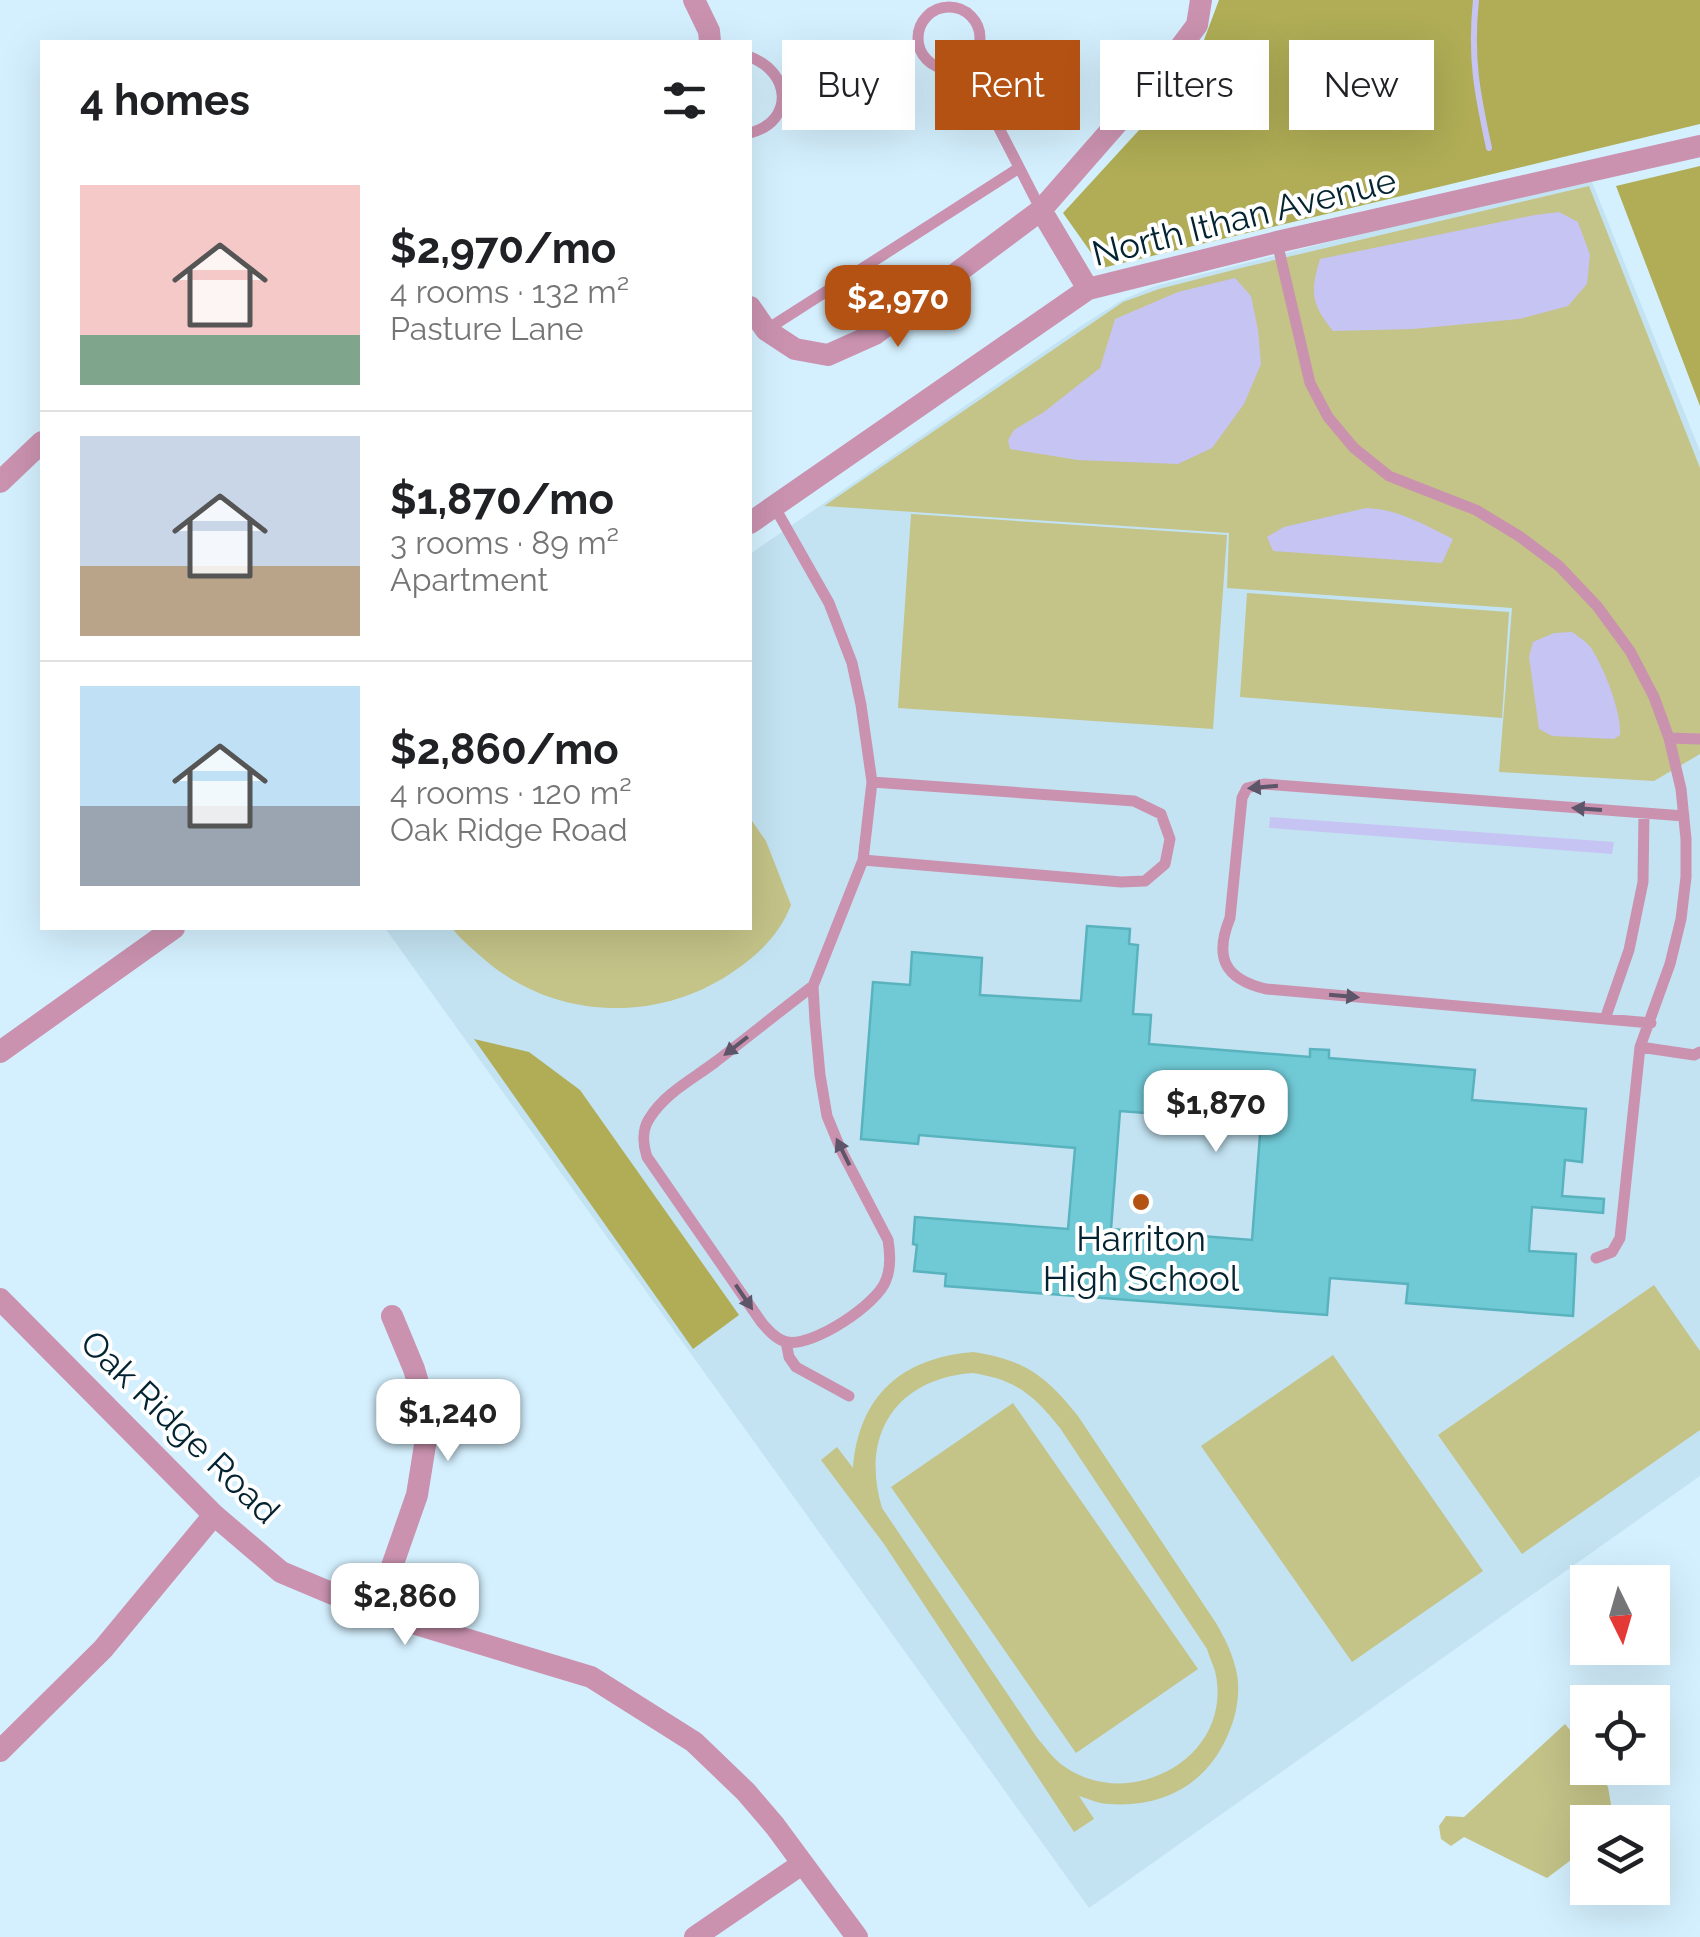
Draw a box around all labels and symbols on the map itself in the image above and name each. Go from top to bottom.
street label: North Ithan Avenue [1088,159,1400,274]
pin: $2,970 [817,265,979,350]
one-way arrow [1247,780,1278,796]
one-way arrow [1570,800,1602,816]
one-way arrow [1328,989,1360,1005]
one-way arrow [723,1035,749,1055]
pin: $1,870 [1135,1070,1297,1155]
one-way arrow [835,1137,852,1166]
marker: Harriton High School [1130,1191,1152,1213]
place label: Harriton High School [1043,1218,1240,1299]
one-way arrow [735,1283,753,1310]
street label: Oak Ridge Road [73,1322,288,1532]
pin: $1,240 [367,1379,529,1464]
pin: $2,860 [324,1563,486,1648]
north arrow [1570,1565,1670,1665]

